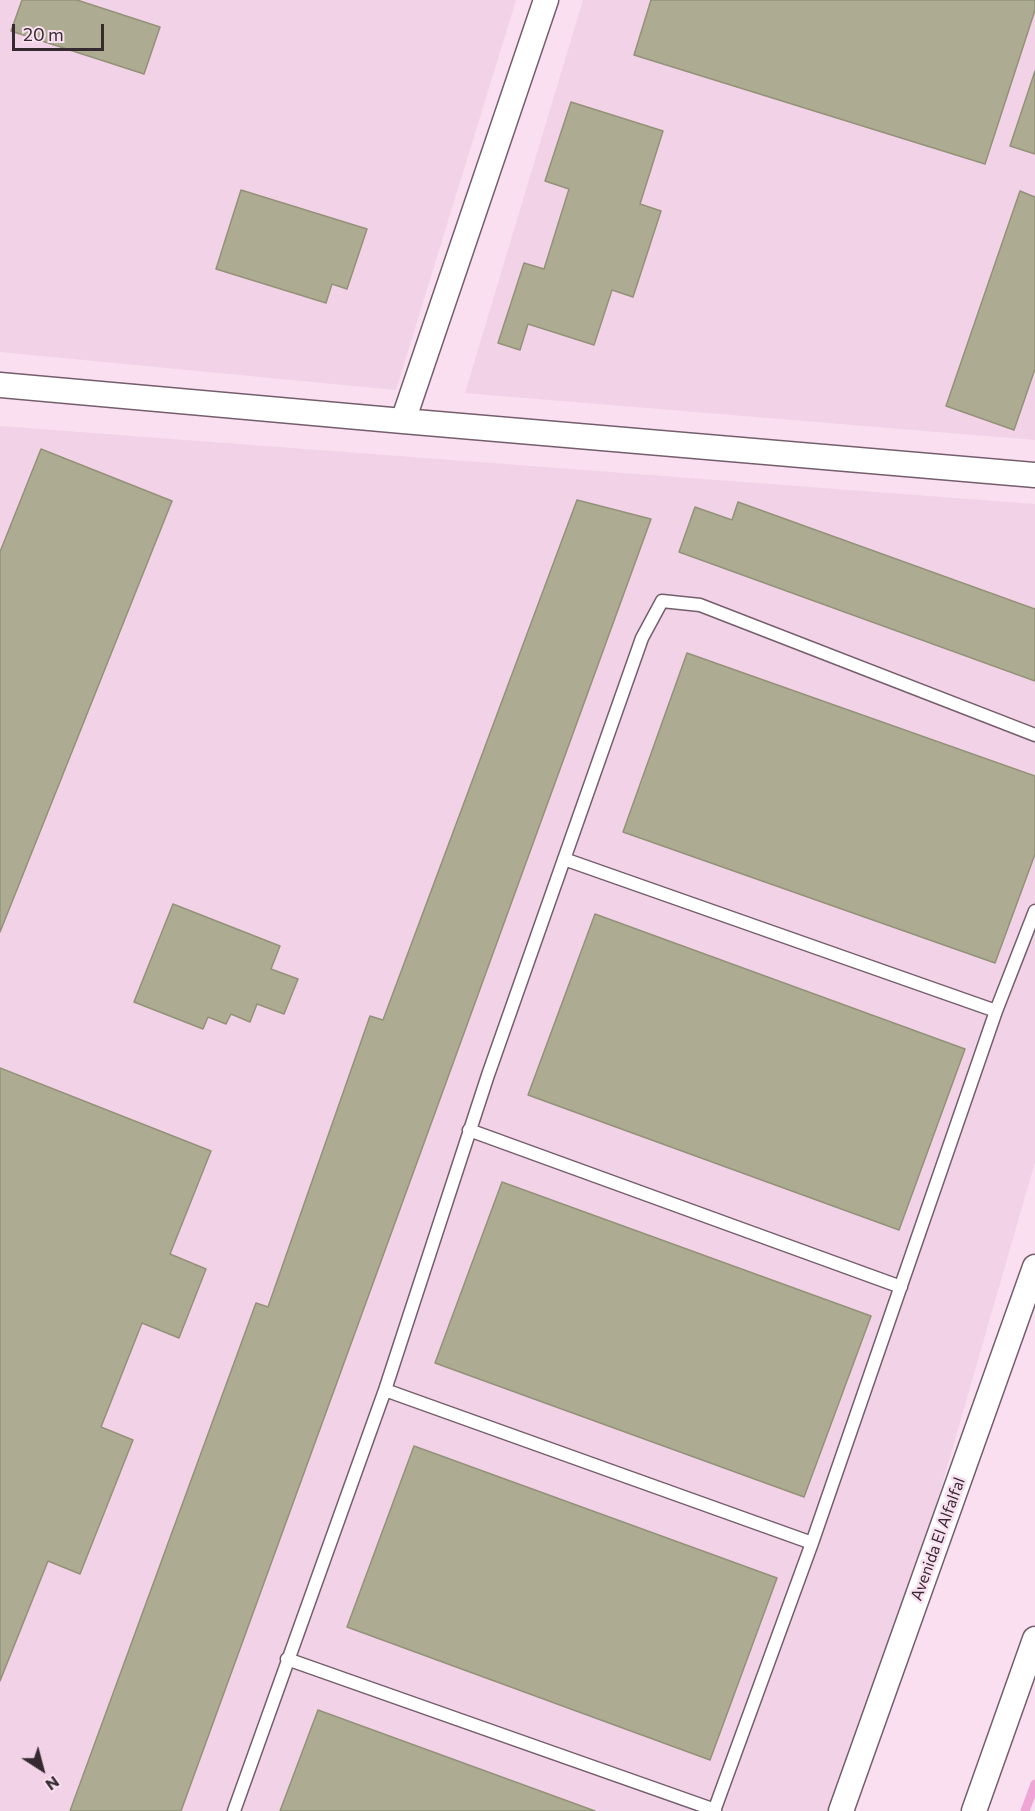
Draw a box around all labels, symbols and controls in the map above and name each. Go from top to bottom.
scale bar [15,12,106,50]
text: 20 m [23,23,64,45]
street label: Avenida El Alfalfal [907,1475,969,1603]
north arrow [12,1739,72,1799]
text: N [42,1773,63,1795]

